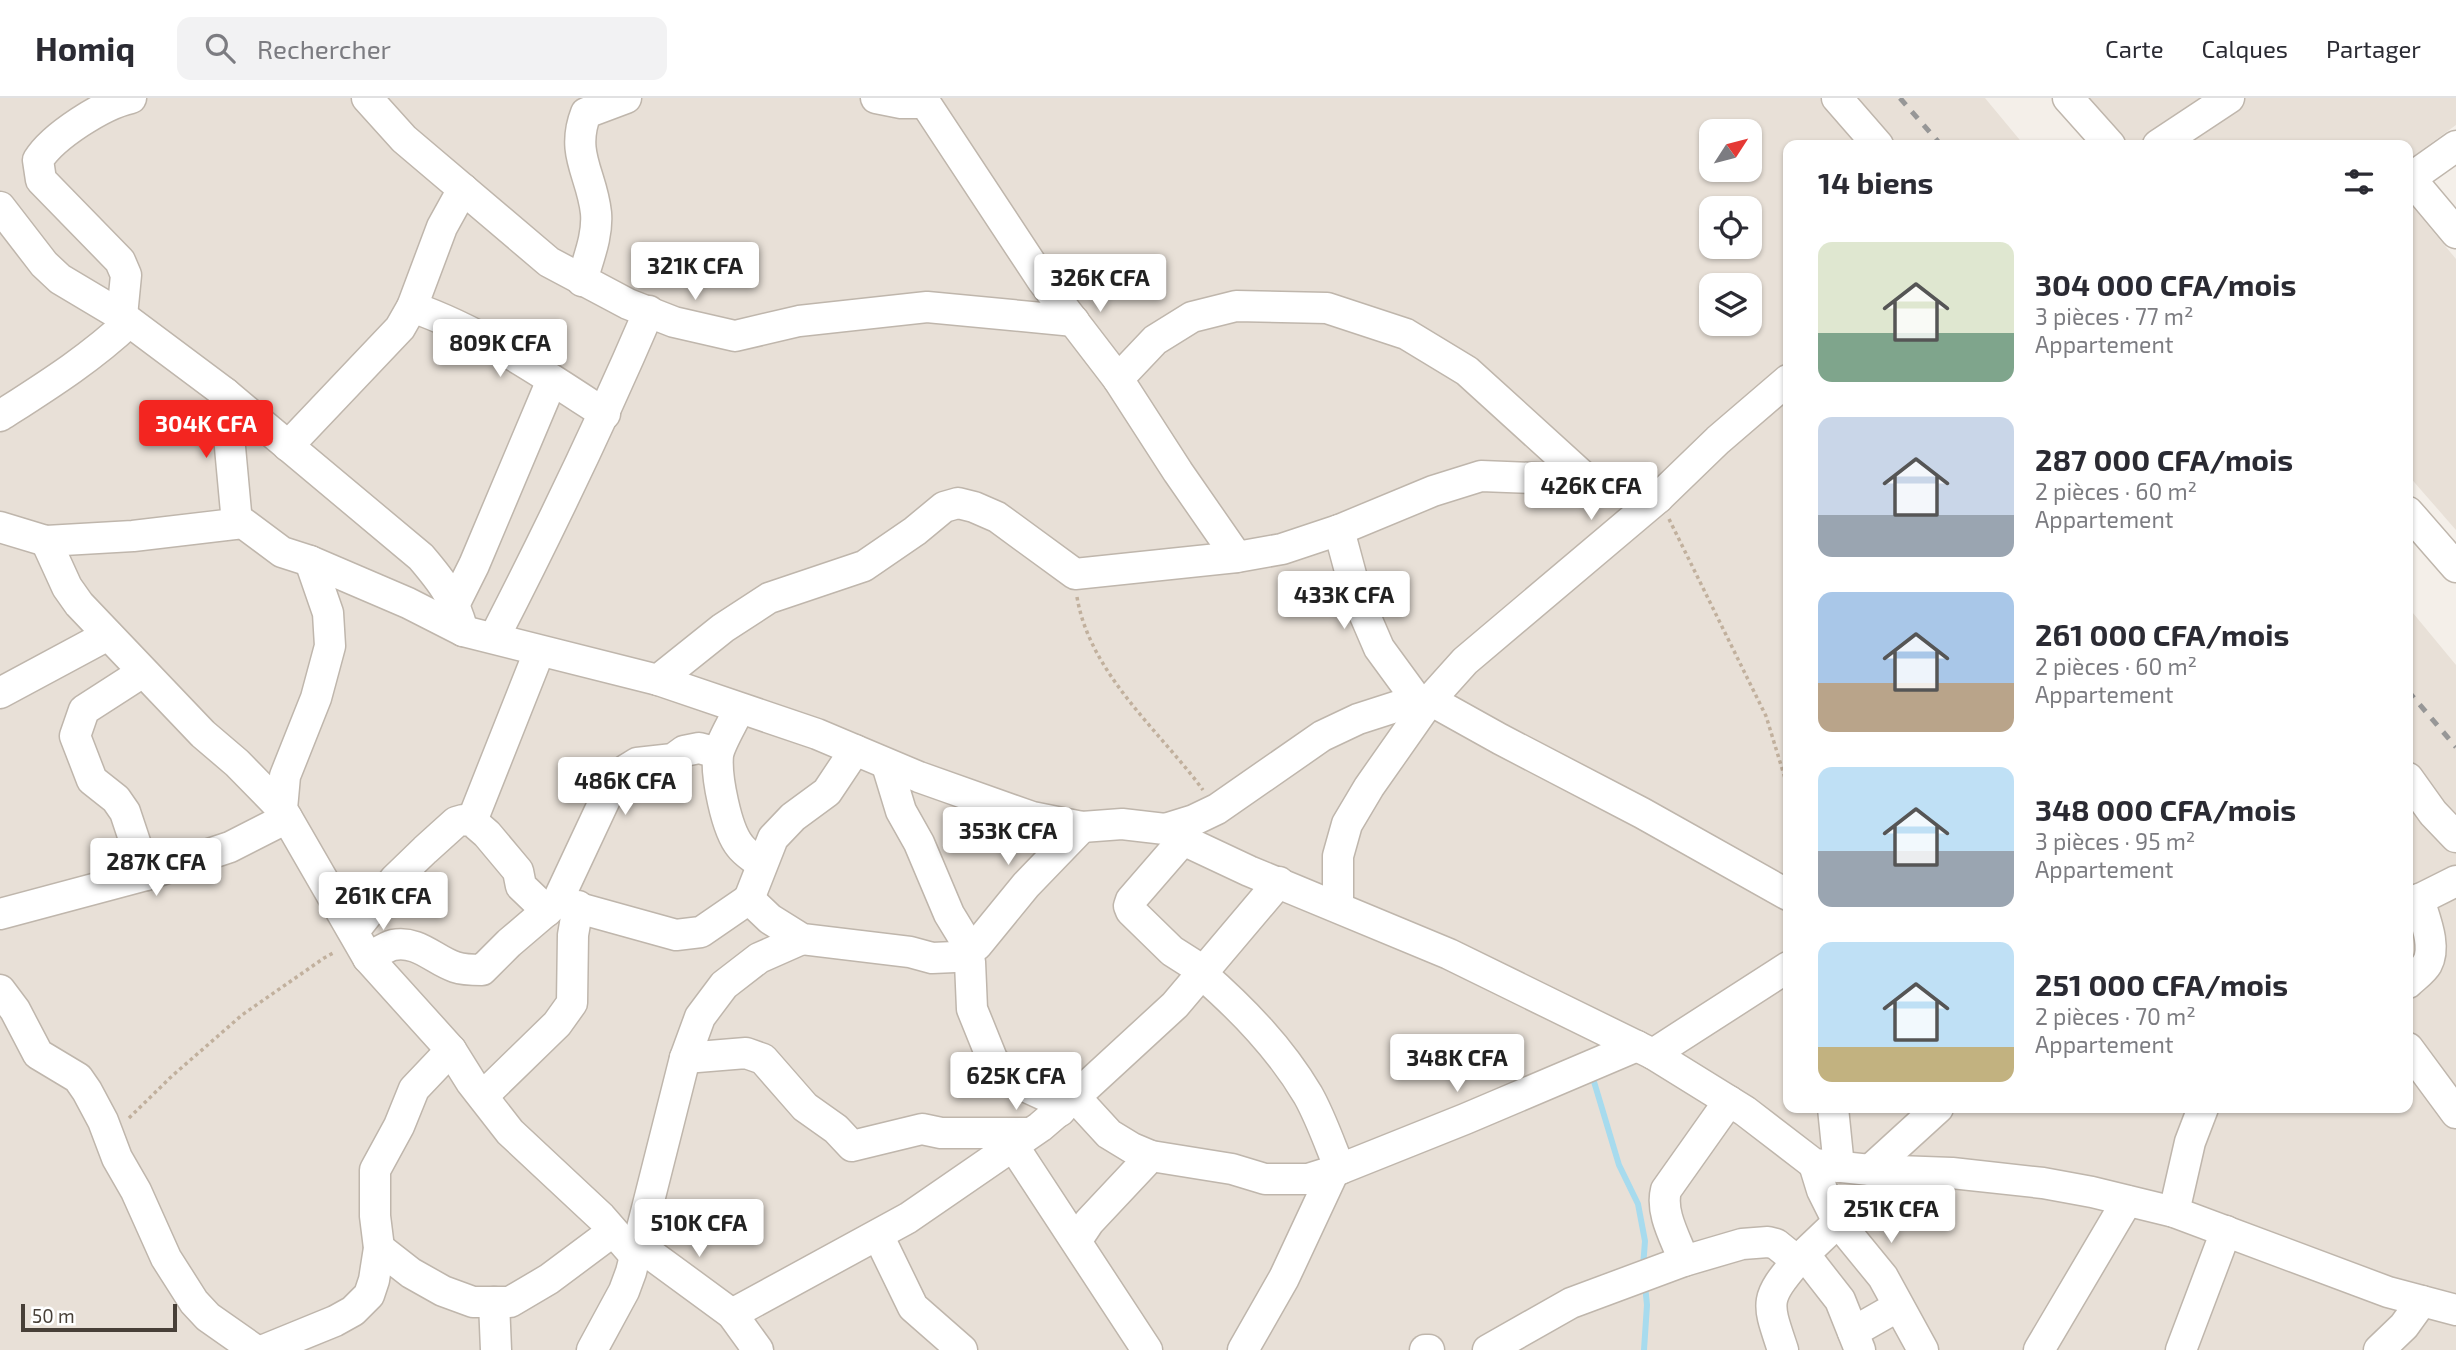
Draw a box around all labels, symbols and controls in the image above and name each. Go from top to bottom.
search box [177,17,667,80]
text: Homiq [35,28,135,68]
icon: search [201,29,239,67]
text: Rechercher [257,33,391,64]
text: Carte [2105,34,2164,63]
text: Calques [2202,34,2288,63]
text: Partager [2326,34,2421,63]
north arrow [1699,119,1762,182]
map controls [1699,119,1762,336]
icon: filters [2340,163,2378,201]
text: 14 biens [1818,164,1934,200]
button: locate [1699,196,1762,259]
pin: 321K CFA [623,242,767,302]
text: 321K CFA [647,251,743,279]
pin: 326K CFA [1028,254,1172,314]
text: 326K CFA [1050,263,1150,291]
text: 304 000 CFA/mois [2035,266,2296,302]
icon: home [1874,270,1958,354]
button: layers [1699,273,1762,336]
text: 3 pièces · 77 m² [2035,302,2193,330]
pin: 809K CFA [428,320,572,379]
text: 809K CFA [449,328,551,356]
text: Appartement [2035,330,2174,358]
pin: 304K CFA [134,400,278,460]
text: 304K CFA [155,409,257,437]
text: 287 000 CFA/mois [2035,441,2293,477]
icon: home [1874,445,1958,529]
pin: 426K CFA [1519,462,1663,522]
text: 426K CFA [1540,471,1642,499]
text: 2 pièces · 60 m² [2035,477,2197,505]
text: Appartement [2035,505,2174,533]
pin: 433K CFA [1272,572,1416,631]
text: 433K CFA [1294,580,1394,608]
text: 261 000 CFA/mois [2035,616,2289,652]
icon: home [1874,620,1958,704]
text: 2 pièces · 60 m² [2035,652,2197,680]
text: Appartement [2035,680,2174,708]
pin: 486K CFA [553,758,697,817]
text: 486K CFA [574,766,676,794]
text: 348 000 CFA/mois [2035,791,2296,827]
icon: home [1874,795,1958,879]
pin: 353K CFA [936,808,1080,867]
text: 353K CFA [959,816,1057,844]
text: 3 pièces · 95 m² [2035,827,2195,855]
pin: 287K CFA [84,838,228,898]
text: 287K CFA [106,847,206,875]
text: Appartement [2035,855,2174,883]
pin: 261K CFA [311,872,455,932]
text: 261K CFA [335,881,431,909]
text: 251 000 CFA/mois [2035,966,2288,1002]
icon: home [1874,970,1958,1054]
text: 2 pièces · 70 m² [2035,1002,2196,1030]
text: Appartement [2035,1030,2174,1058]
pin: 348K CFA [1385,1034,1529,1094]
text: 348K CFA [1406,1043,1508,1071]
pin: 625K CFA [944,1052,1088,1112]
text: 625K CFA [966,1061,1066,1089]
pin: 251K CFA [1819,1186,1963,1245]
text: 251K CFA [1843,1194,1939,1222]
pin: 510K CFA [627,1200,771,1259]
text: 510K CFA [651,1208,747,1236]
scale bar [21,1301,177,1333]
text: 50 m [32,1304,75,1327]

